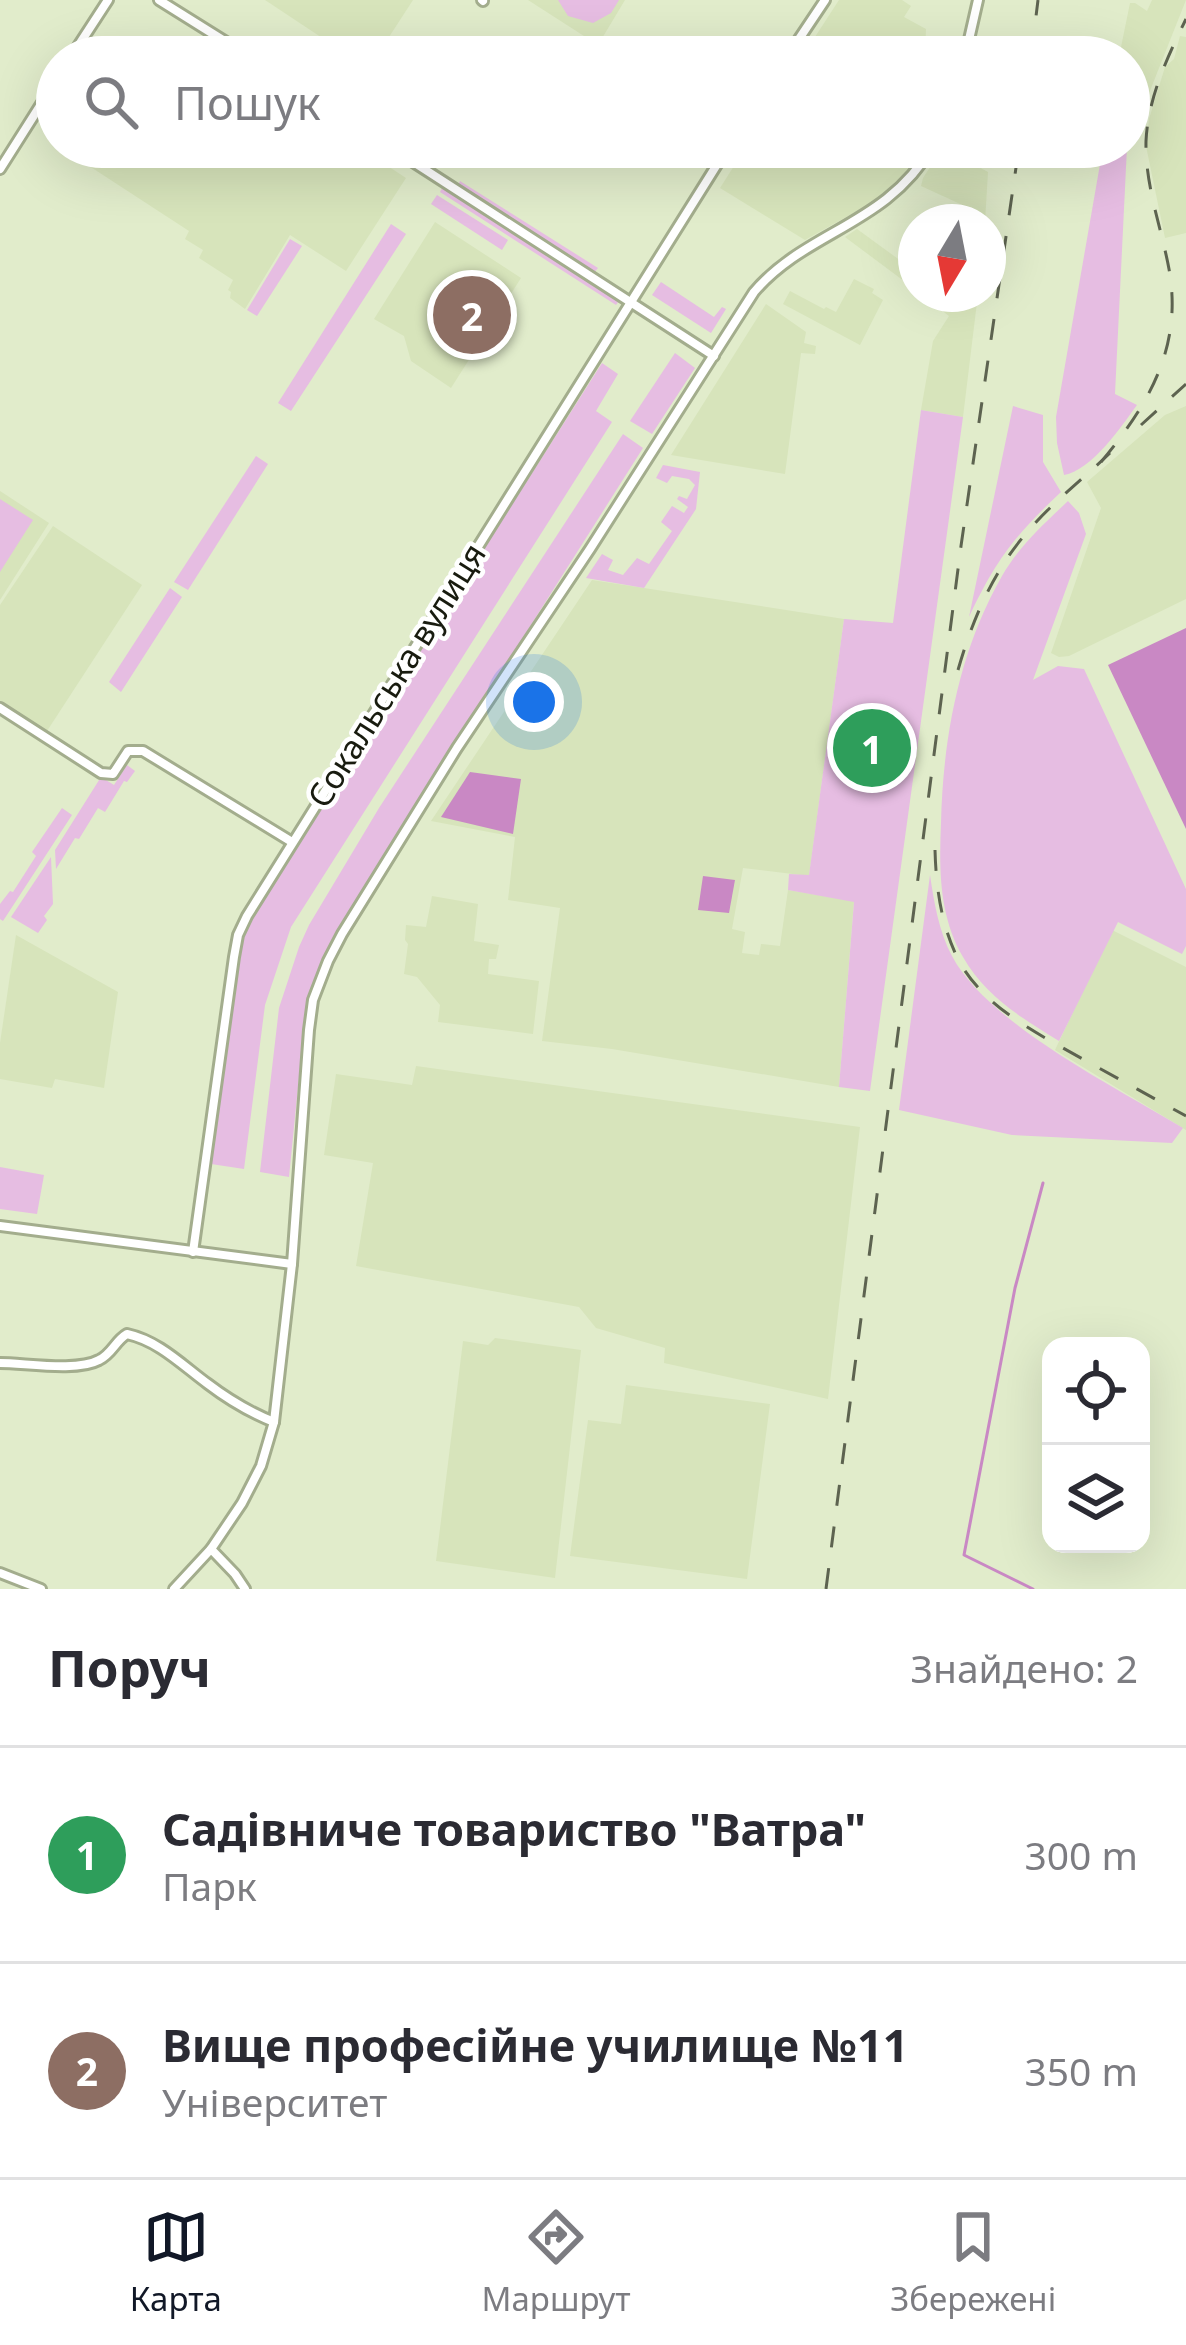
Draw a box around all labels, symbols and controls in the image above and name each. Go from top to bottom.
search box [36,36,1150,168]
icon: search [78,69,144,135]
text: Пошук [174,72,321,133]
north arrow [898,204,1006,312]
pin: 2 [433,270,511,360]
street label: Сокальська вулиця [296,534,496,816]
your location [504,672,564,732]
pin: 1 [833,703,911,793]
map controls [1042,1337,1150,1553]
button: locate [1042,1337,1150,1445]
button: layers [1042,1445,1150,1553]
text: Поруч [48,1632,211,1702]
text: Знайдено: 2 [910,1641,1138,1694]
text: Садівниче товариство "Ватра" [162,1798,866,1859]
text: 1 [76,1828,98,1881]
text: 300 m [1024,1828,1138,1881]
text: Парк [162,1859,257,1912]
text: Вище професійне училище №11 [162,2014,909,2075]
text: 2 [76,2044,98,2097]
text: 350 m [1024,2044,1138,2097]
text: Університет [162,2075,387,2128]
tab: Карта [130,2204,222,2321]
tab: Маршрут [482,2204,631,2321]
tab: Збережені [890,2204,1056,2321]

